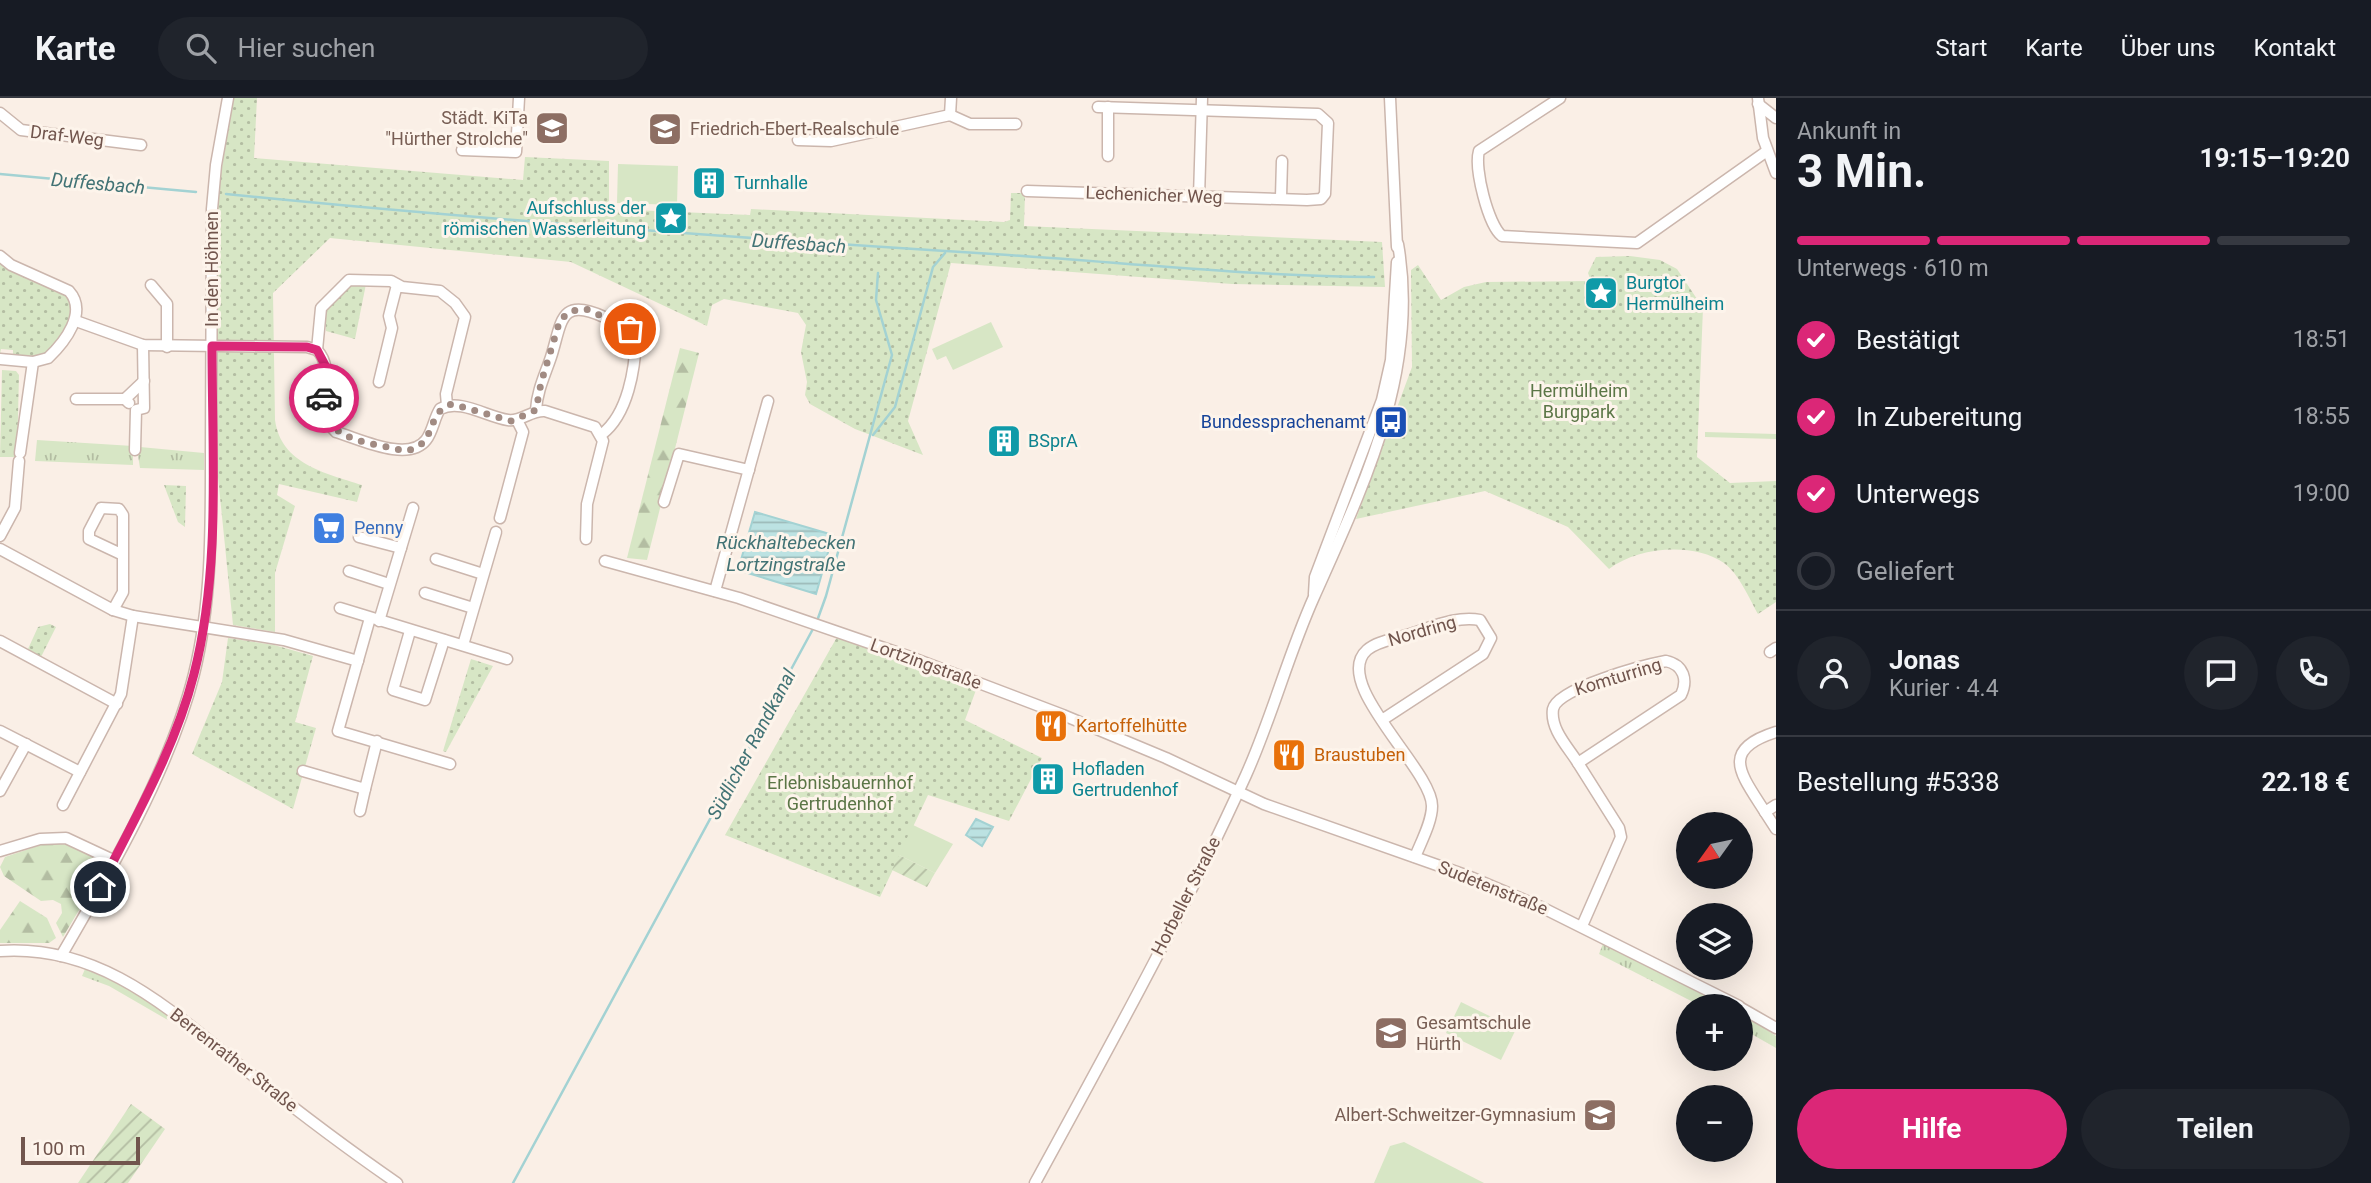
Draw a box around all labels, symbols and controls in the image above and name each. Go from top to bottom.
search box [158,17,648,80]
text: Karte [35,29,116,68]
icon: search [182,29,220,67]
text: Hier suchen [238,33,375,63]
text: Start [1936,34,1987,62]
text: Karte [2025,34,2083,62]
text: Über uns [2121,34,2215,62]
text: Kontakt [2253,34,2336,62]
place label: Städt. KiTa "Hürther Strolche" [385,107,528,149]
school or university icon: Städt. KiTa "Hürther Strolche" [533,109,571,147]
school or university icon: Friedrich-Ebert-Realschule [646,110,684,148]
place label: Friedrich-Ebert-Realschule [690,118,899,139]
text: Ankunft in [1797,118,1901,145]
street label: Draf-Weg [29,121,105,150]
text: 19:15–19:20 [2200,143,2350,173]
text: 3 Min. [1797,144,1926,198]
building icon: Turnhalle [690,164,728,202]
water label: Duffesbach [50,168,146,199]
place label: Turnhalle [734,172,808,193]
street label: Lechenicher Weg [1085,182,1223,207]
place label: Aufschluss der römischen Wasserleitung [443,197,646,239]
place icon: Aufschluss der römischen Wasserleitung [652,199,690,237]
street label: In den Höhnen [201,211,222,327]
water label: Duffesbach [751,229,847,258]
text: Unterwegs · 610 m [1797,255,1989,282]
place label: Burgtor Hermülheim [1626,272,1724,314]
place icon: Burgtor Hermülheim [1582,274,1620,312]
pin [600,299,660,359]
icon: bag [611,310,649,348]
icon: check [1797,321,1835,359]
text: Bestätigt [1856,325,1960,355]
text: 18:51 [2293,326,2350,353]
courier [289,363,359,433]
icon: car [305,379,343,417]
park label: Hermülheim Burgpark [1530,380,1628,422]
icon: check [1797,398,1835,436]
text: In Zubereitung [1856,402,2022,432]
bus stop icon: Bundessprachenamt [1372,403,1410,441]
text: 18:55 [2293,403,2350,430]
place label: Bundessprachenamt [1201,411,1366,432]
building icon: BSprA [985,422,1023,460]
place label: BSprA [1028,430,1078,451]
icon: check [1797,475,1835,513]
text: Unterwegs [1856,479,1980,509]
text: 19:00 [2293,480,2350,507]
supermarket icon: Penny [310,509,348,547]
place label: Penny [354,517,404,538]
water label: Rückhaltebecken Lortzingstraße [716,531,856,576]
text: Geliefert [1856,556,1954,586]
street label: Nordring [1385,611,1458,650]
street label: Lortzingstraße [868,634,985,693]
button: person [1797,636,1871,710]
button: chat [2184,636,2258,710]
button: phone [2276,636,2350,710]
text: Jonas [1889,645,1960,675]
street label: Komturring [1572,653,1664,700]
water label: Südlicher Randkanal [702,665,801,823]
text: Kurier · 4.4 [1889,675,1999,702]
restaurant icon: Kartoffelhütte [1032,707,1070,745]
place label: Kartoffelhütte [1076,715,1187,736]
restaurant icon: Braustuben [1270,736,1308,774]
place label: Braustuben [1314,744,1405,765]
place label: Hofladen Gertrudenhof [1072,758,1179,800]
building icon: Hofladen Gertrudenhof [1029,760,1067,798]
text: Bestellung #5338 [1797,767,2000,797]
text: 22.18 € [2261,767,2350,797]
park label: Erlebnisbauernhof Gertrudenhof [767,772,914,814]
north arrow [1676,812,1754,889]
map controls [1676,812,1753,1162]
street label: Horbeller Straße [1147,833,1224,958]
street label: Sudetenstraße [1435,856,1551,919]
pin [70,857,130,917]
icon: home [81,868,119,906]
button: layers [1676,903,1753,980]
button: + [1676,994,1753,1071]
street label: Berrenrather Straße [166,1003,302,1116]
place label: Gesamtschule Hürth [1416,1012,1531,1054]
school or university icon: Gesamtschule Hürth [1372,1014,1410,1052]
button: − [1676,1085,1753,1162]
button: Hilfe [1797,1089,2067,1169]
button: Teilen [2081,1089,2350,1169]
school or university icon: Albert-Schweitzer-Gymnasium [1581,1096,1619,1134]
place label: Albert-Schweitzer-Gymnasium [1334,1104,1576,1125]
scale bar [21,1134,140,1166]
text: 100 m [32,1137,85,1160]

